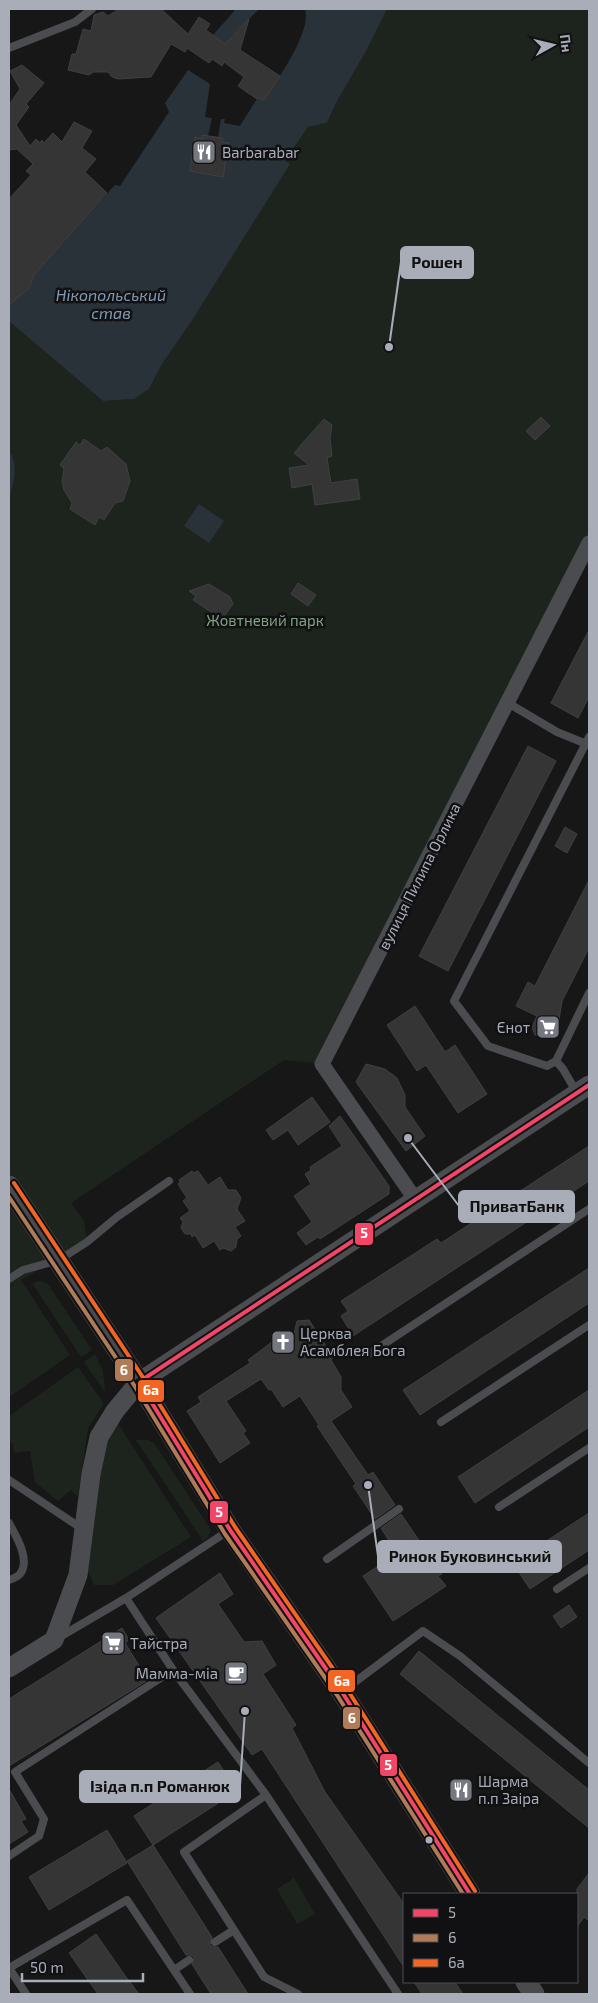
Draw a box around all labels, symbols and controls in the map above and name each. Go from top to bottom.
north arrow [528,20,578,70]
text: Пн [557,33,576,53]
restaurant icon: Barbarabar [191,139,217,165]
place label: Barbarabar [222,143,299,161]
callout: Рошен [401,247,473,278]
text: Рошен [411,252,463,271]
water label: Нікопольський став [56,285,166,322]
park label: Жовтневий парк [206,611,324,629]
street label: вулиця Пилипа Орлика [374,800,465,953]
supermarket icon: Єнот [535,1014,561,1040]
place label: Єнот [497,1018,530,1036]
callout: ПриватБанк [459,1191,574,1222]
text: ПриватБанк [470,1196,564,1215]
line badge: 5 [354,1222,374,1246]
text: 5 [360,1224,368,1241]
place label: Церква Асамблея Бога [300,1324,406,1359]
church icon: Церква Асамблея Бога [270,1329,296,1355]
line badge: 6 [114,1358,134,1382]
text: 6 [120,1361,128,1378]
line badge: 6а [137,1379,165,1403]
text: 6а [143,1381,159,1398]
line badge: 5 [209,1500,229,1524]
text: 5 [215,1503,223,1520]
callout: Ринок Буковинський [378,1541,561,1572]
text: Ринок Буковинський [389,1546,551,1565]
supermarket icon: Тайстра [100,1630,126,1656]
place label: Тайстра [130,1634,188,1652]
cafe icon: Мамма-міа [223,1660,249,1686]
place label: Мамма-міа [136,1664,218,1682]
line badge: 6а [327,1669,356,1693]
text: 6а [334,1672,350,1689]
line badge: 6 [342,1706,361,1730]
text: 6 [348,1709,356,1726]
line badge: 5 [379,1753,398,1777]
text: 5 [384,1756,392,1773]
callout: Ізіда п.п Романюк [80,1771,240,1802]
place label: Шарма п.п Заіра [478,1772,539,1807]
text: Ізіда п.п Романюк [90,1776,230,1795]
restaurant icon: Шарма п.п Заіра [448,1777,474,1803]
unlabelled marker [424,1835,434,1845]
legend [403,1893,578,1983]
text: 5 [448,1903,456,1921]
text: 6 [448,1928,457,1946]
scale bar [22,1950,144,1982]
text: 6а [448,1953,465,1971]
text: 50 m [30,1958,64,1976]

